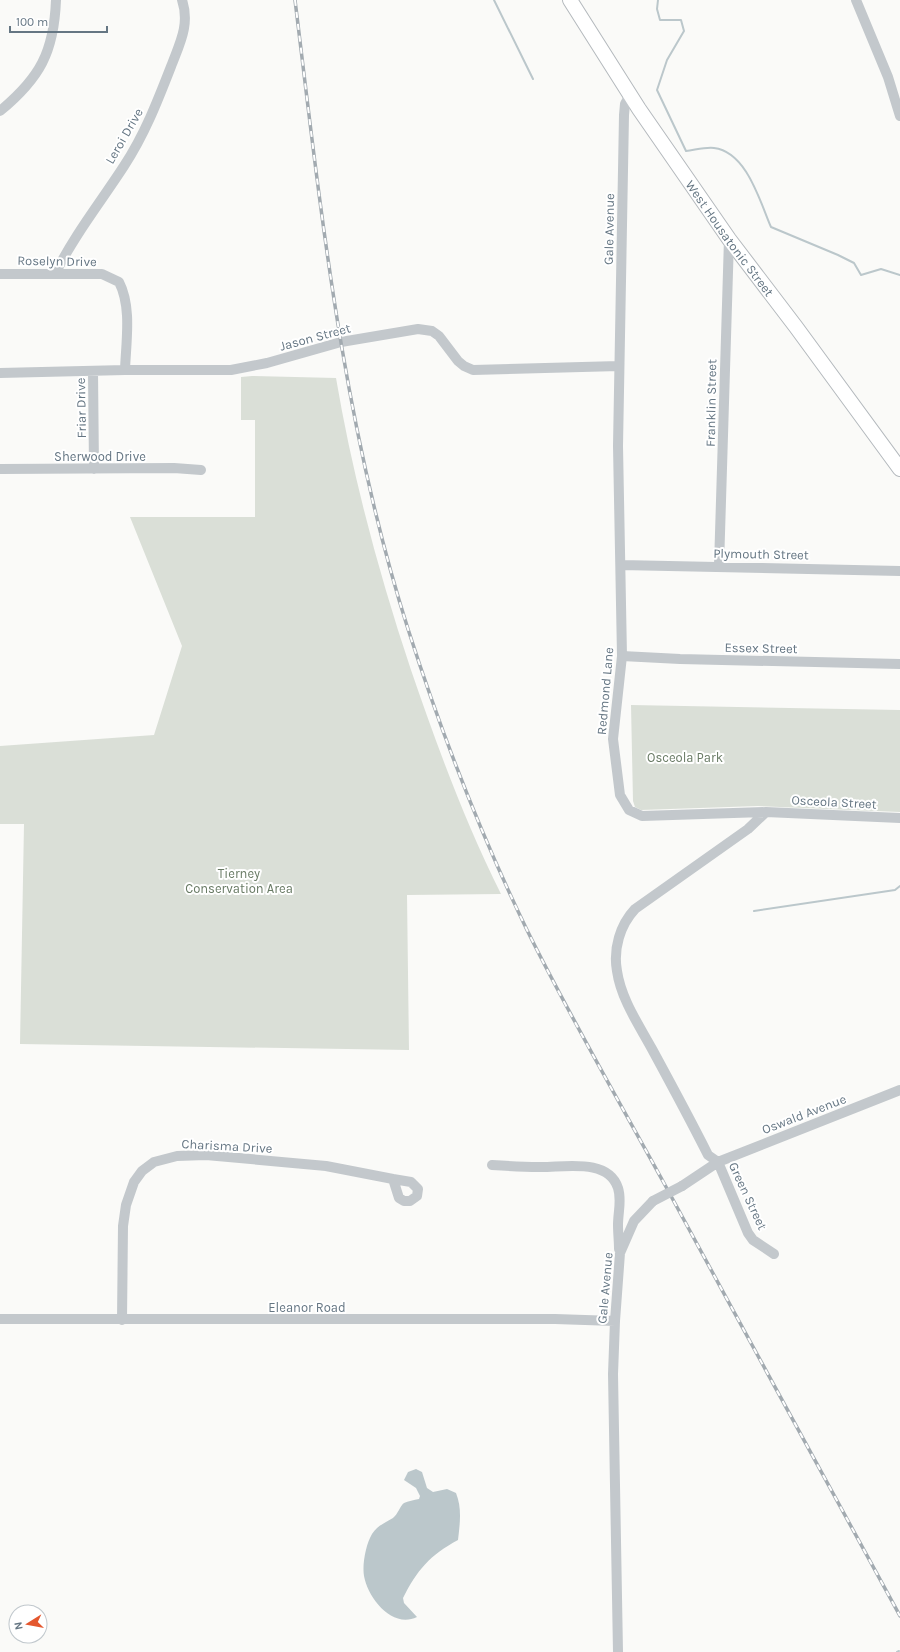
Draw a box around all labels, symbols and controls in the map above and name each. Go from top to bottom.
scale bar [10,8,107,34]
text: 100 m [16,15,48,29]
street label: Leroi Drive [102,105,146,167]
street label: West Housatonic Street [683,177,777,299]
street label: Gale Avenue [601,193,617,265]
street label: Roselyn Drive [17,253,97,269]
street label: Jason Street [278,320,352,354]
street label: Franklin Street [703,359,719,447]
street label: Friar Drive [73,377,89,438]
street label: Sherwood Drive [54,449,146,464]
street label: Plymouth Street [713,546,809,562]
street label: Essex Street [724,640,798,656]
street label: Redmond Lane [594,646,616,735]
park label: Osceola Park [647,750,723,765]
street label: Osceola Street [791,792,877,812]
park label: Tierney Conservation Area [185,866,293,896]
street label: Oswald Avenue [760,1091,849,1137]
street label: Charisma Drive [181,1136,273,1156]
street label: Green Street [726,1160,770,1232]
street label: Gale Avenue [594,1251,616,1324]
street label: Eleanor Road [268,1300,346,1315]
north arrow [8,1604,48,1644]
text: N [12,1621,26,1631]

